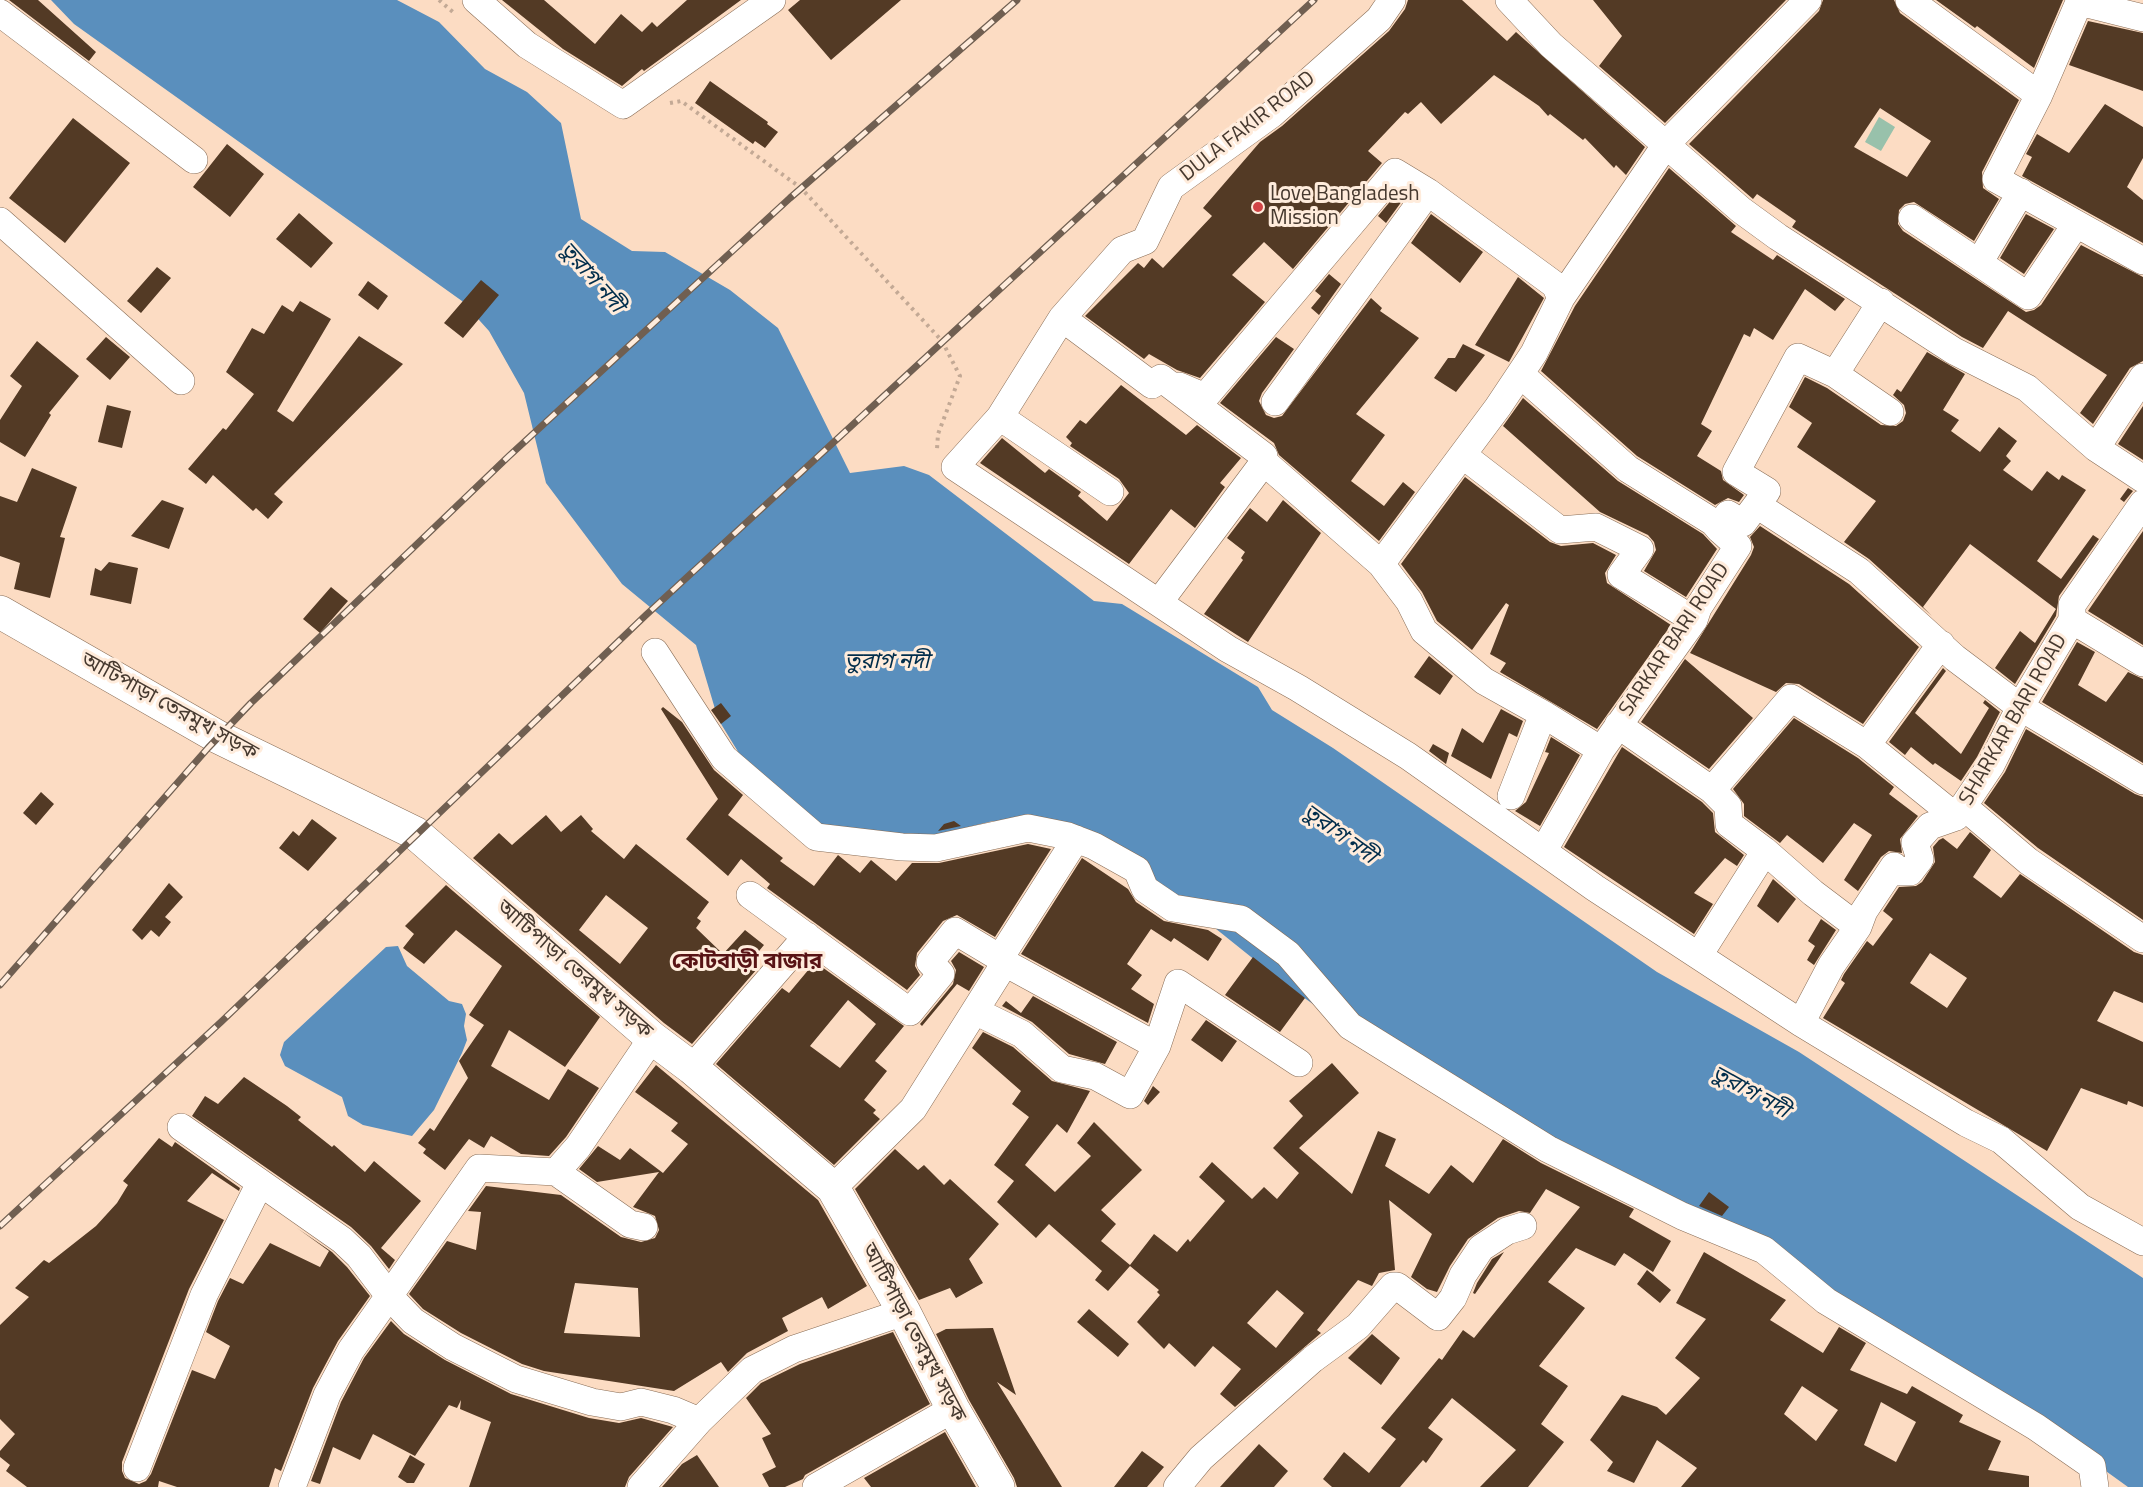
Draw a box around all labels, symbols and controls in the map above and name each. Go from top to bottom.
street label: DULA FAKIR ROAD [1175,66,1321,188]
place label: Love Bangladesh Mission [1270,182,1420,232]
marker: Love Bangladesh Mission [1251,200,1265,214]
water label: তুরাগ নদী [553,237,629,319]
street label: SARKAR BARI ROAD [1614,559,1736,721]
street label: SHARKAR BARI ROAD [1955,630,2073,810]
street label: আটিপাড়া তেরমুখ সড়ক [76,648,262,766]
water label: তুরাগ নদী [845,650,929,676]
water label: তুরাগ নদী [1297,799,1381,871]
street label: আটিপাড়া তেরমুখ সড়ক [491,895,657,1045]
district label: কোটবাড়ী বাজার [672,950,822,976]
water label: তুরাগ নদী [1707,1061,1793,1125]
street label: আটিপাড়া তেরমুখ সড়ক [855,1239,971,1427]

